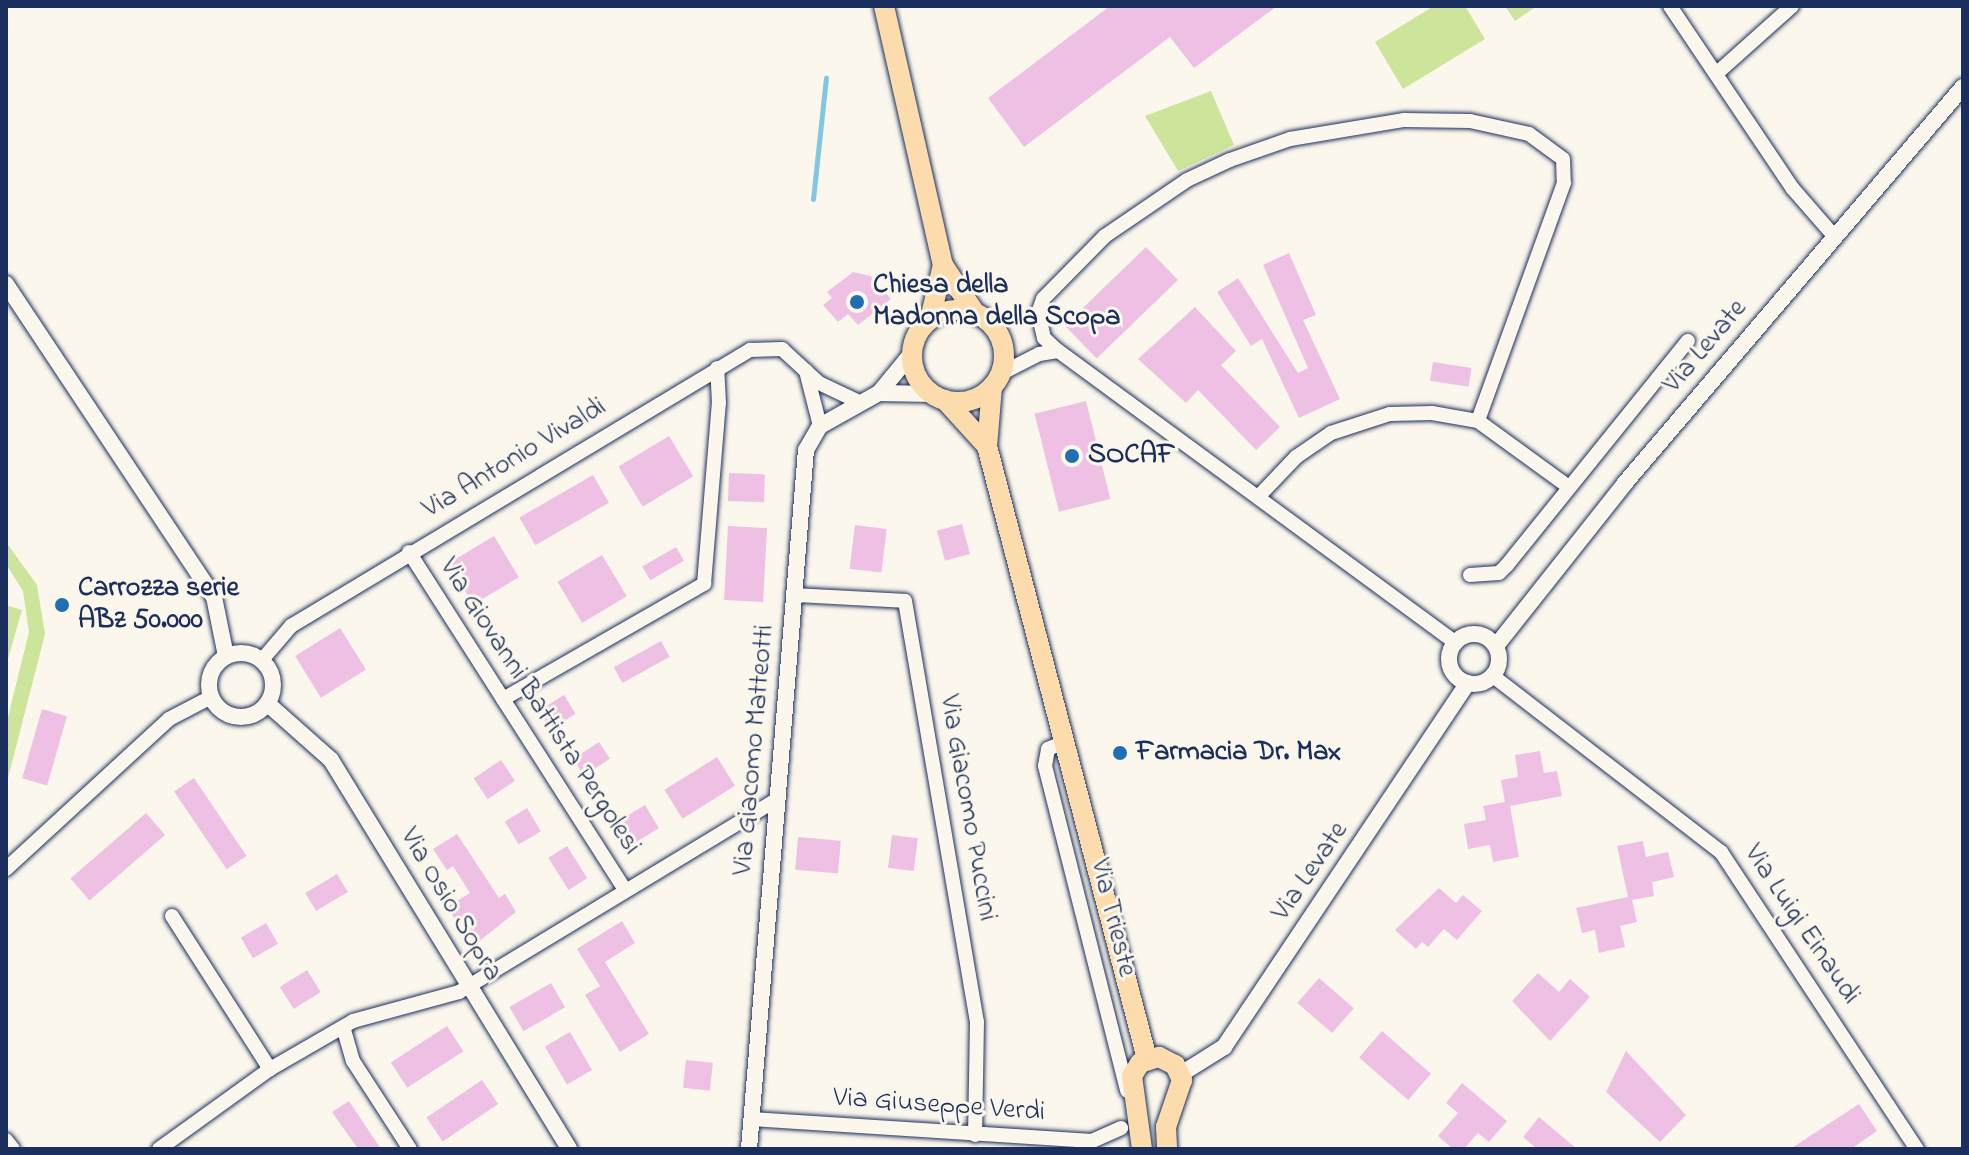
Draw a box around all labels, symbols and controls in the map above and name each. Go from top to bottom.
place label: Chiesa della Madonna della Scopa [873,269,1120,335]
marker: Chiesa della Madonna della Scopa [848,293,866,311]
street label: Via Levate [1657,293,1755,401]
street label: Via Antonio Vivaldi [417,391,613,527]
place label: SOCAF [1088,439,1175,473]
marker: SOCAF [1063,447,1081,465]
street label: Via Giovanni Battista Pergolesi [431,552,647,862]
place label: Carrozza serie ABz 50.000 [78,572,239,638]
marker: Carrozza serie ABz 50.000 [53,596,71,614]
street label: Via Giacomo Matteotti [727,623,783,877]
street label: Via Giacomo Puccini [931,692,1003,924]
place label: Farmacia Dr. Max [1136,736,1341,770]
marker: Farmacia Dr. Max [1111,744,1129,762]
street label: Via Levate [1266,816,1356,928]
street label: Via Osio Sopra [391,822,509,988]
street label: Via Luigi Einaudi [1735,839,1867,1011]
street label: Via Trieste [1081,856,1143,980]
street label: Via Giuseppe Verdi [832,1082,1046,1130]

